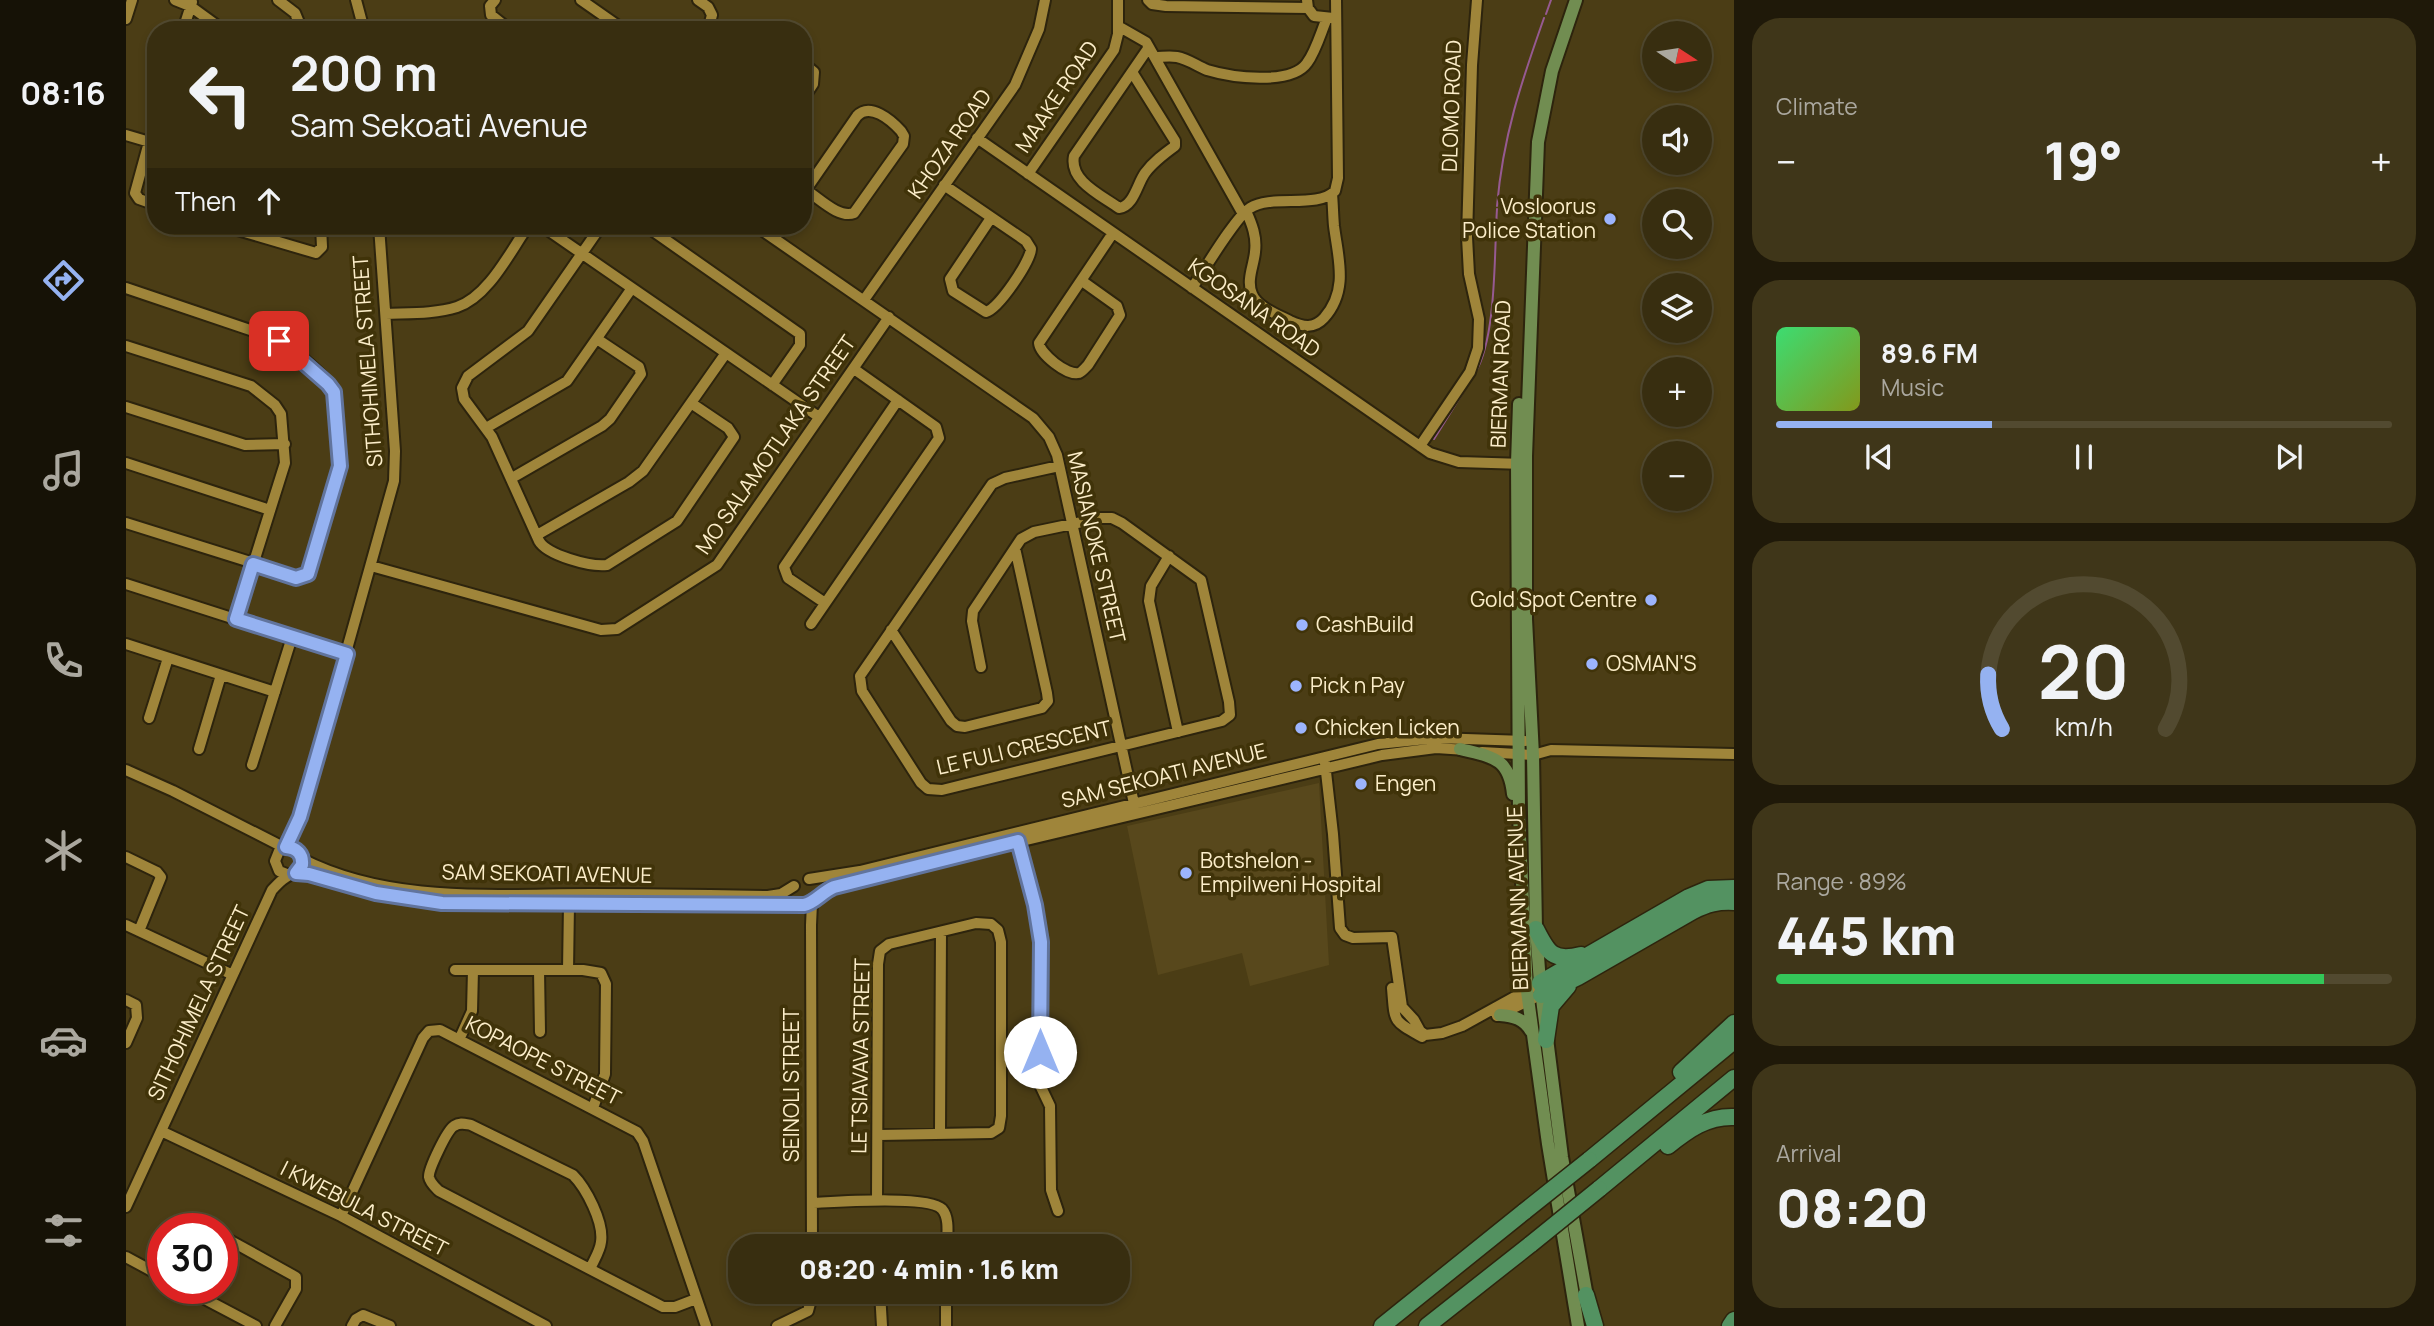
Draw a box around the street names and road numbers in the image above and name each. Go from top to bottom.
street label: MAAKE ROAD [1008,35,1104,158]
street label: DLOMO ROAD [1435,39,1467,172]
street label: KHOZA ROAD [901,83,997,204]
street label: KGOSANA ROAD [1183,251,1326,363]
street label: SITHOHIMELA STREET [346,254,388,468]
street label: BIERMAN ROAD [1483,300,1517,448]
street label: MO SALAMOTLAKA STREET [689,329,862,560]
street label: MASIANOKE STREET [1061,449,1133,645]
street label: LE FULI CRESCENT [934,713,1114,781]
street label: SAM SEKOATI AVENUE [1058,736,1269,814]
street label: BIERMANN AVENUE [1500,805,1534,991]
street label: SAM SEKOATI AVENUE [441,857,653,889]
street label: SITHOHIMELA STREET [141,900,256,1105]
street label: LE TSIAVAVA STREET [844,957,876,1154]
street label: SEINOLI STREET [777,1007,805,1162]
street label: KOPAOPE STREET [461,1009,626,1112]
street label: I KWEBULA STREET [276,1154,453,1263]

